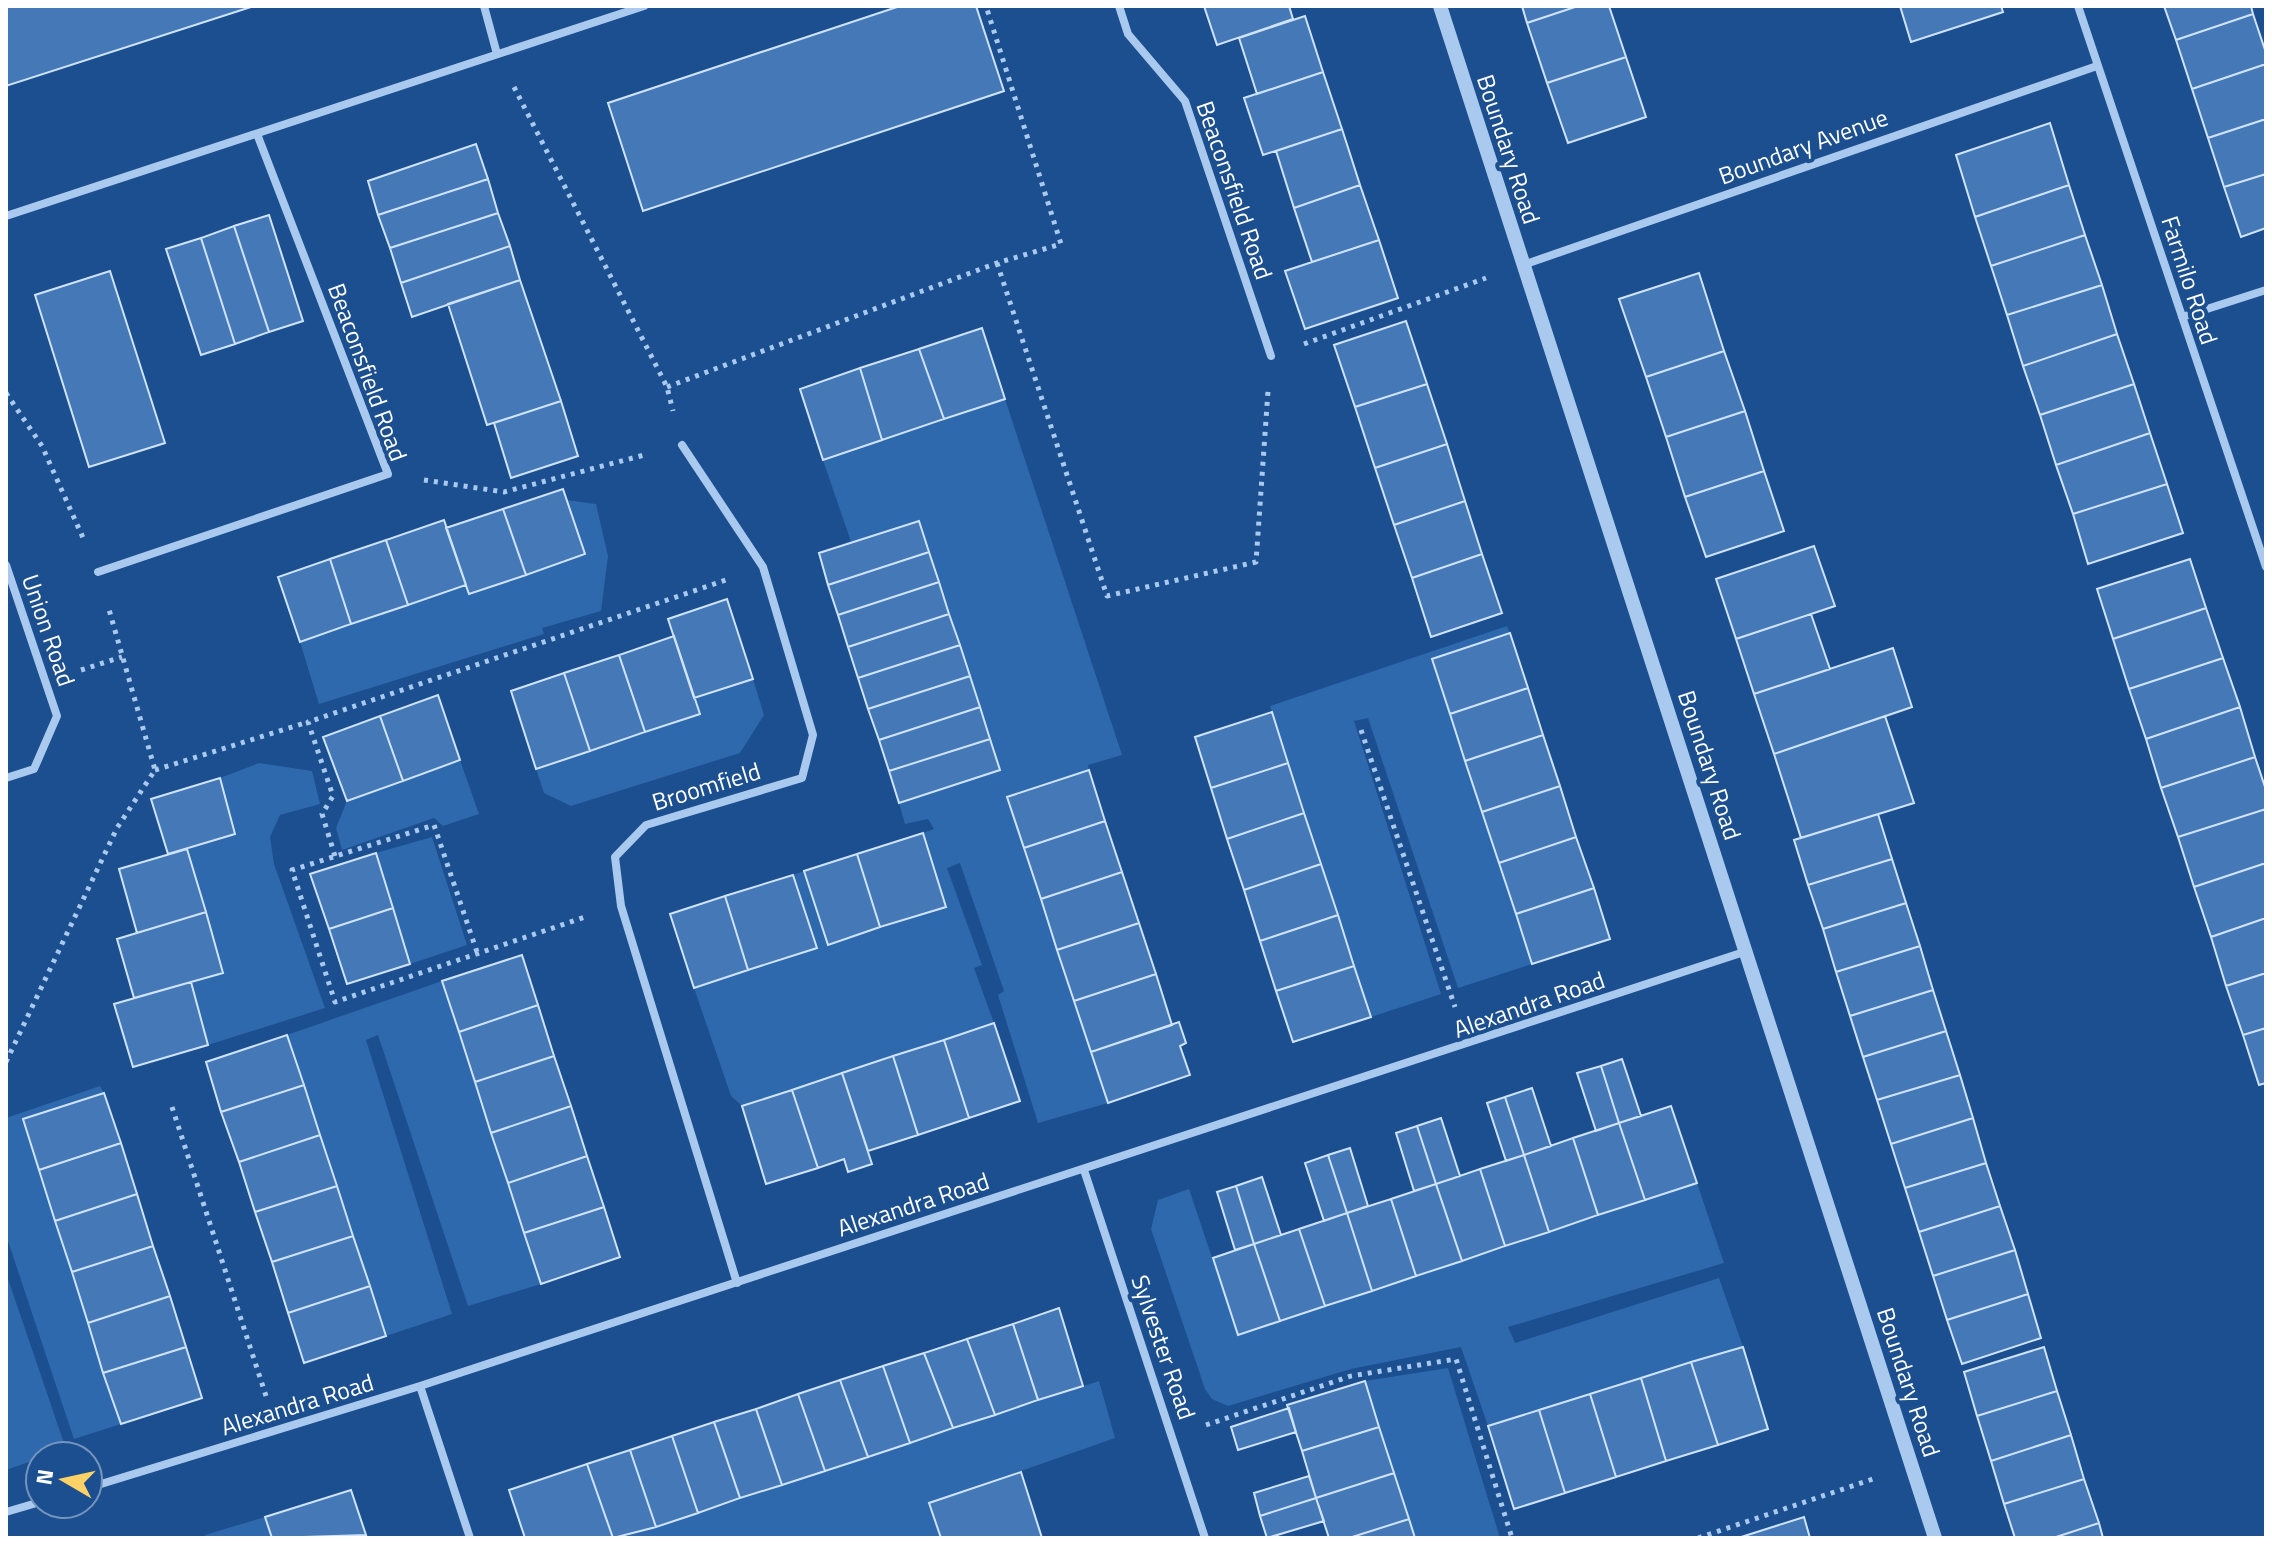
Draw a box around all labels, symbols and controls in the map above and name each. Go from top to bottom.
street label: Boundary Road [1468,70,1550,228]
street label: Beaconsfield Road [1188,96,1282,284]
street label: Boundary Avenue [1713,99,1893,193]
street label: Farmilo Road [2152,211,2228,349]
street label: Beaconsfield Road [319,278,417,466]
street label: Union Road [13,569,85,691]
street label: Boundary Road [1669,686,1751,844]
street label: Broomfield [647,752,765,820]
street label: Alexandra Road [1449,961,1609,1047]
street label: Alexandra Road [832,1162,994,1246]
street label: Sylvester Road [1122,1270,1206,1424]
street label: Boundary Road [1868,1303,1950,1461]
street label: Alexandra Road [216,1364,378,1444]
north arrow [24,1440,104,1520]
text: N [26,1467,62,1487]

